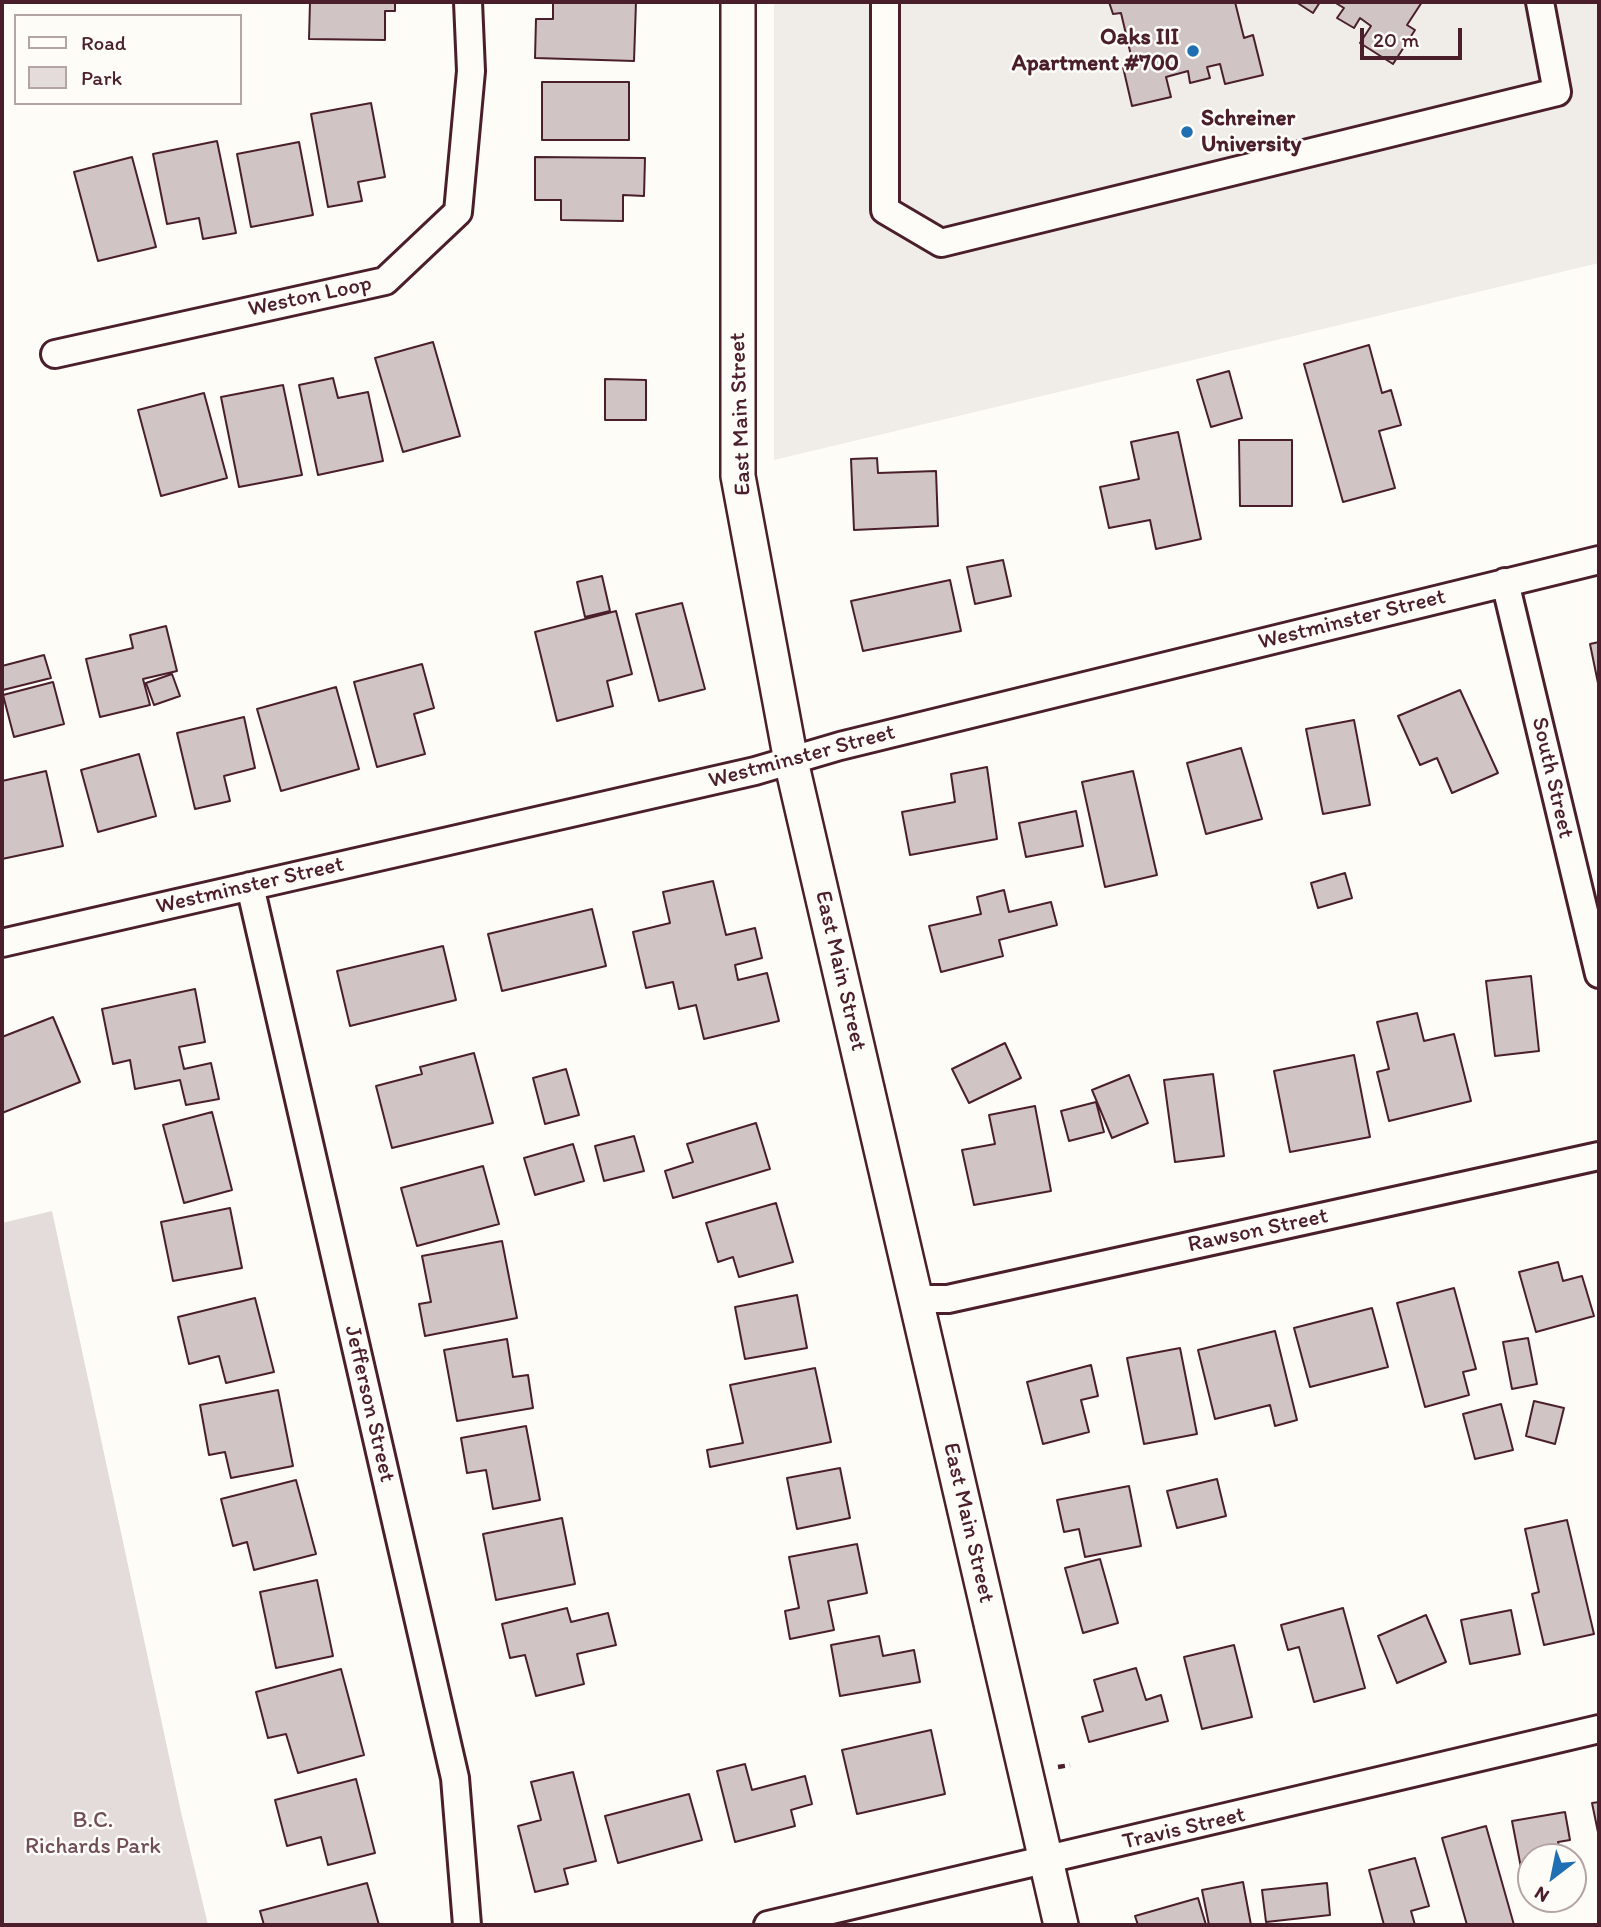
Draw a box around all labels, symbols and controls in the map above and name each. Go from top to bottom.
legend [14,14,242,105]
scale bar [1363,14,1464,58]
place label: Oaks III Apartment #700 [1012,24,1179,78]
text: 20 m [1373,27,1419,52]
text: Road [81,30,126,55]
marker: Oaks III Apartment #700 [1185,43,1201,59]
text: Park [81,65,122,90]
place label: Schreiner University [1201,105,1301,159]
marker: Schreiner University [1179,124,1195,140]
street label: Weston Loop [246,270,374,324]
street label: East Main Street [724,332,758,496]
street label: Westminster Street [1256,583,1448,657]
street label: South Street [1525,715,1579,841]
street label: Westminster Street [706,719,898,795]
street label: Westminster Street [153,851,347,921]
street label: East Main Street [808,888,872,1054]
street label: Rawson Street [1185,1203,1331,1259]
street label: Jefferson Street [338,1323,400,1485]
street label: East Main Street [936,1440,1000,1606]
street label: Travis Street [1120,1801,1248,1857]
park label: B.C. Richards Park [25,1807,161,1861]
north arrow [1517,1843,1587,1913]
text: N [1530,1881,1553,1908]

